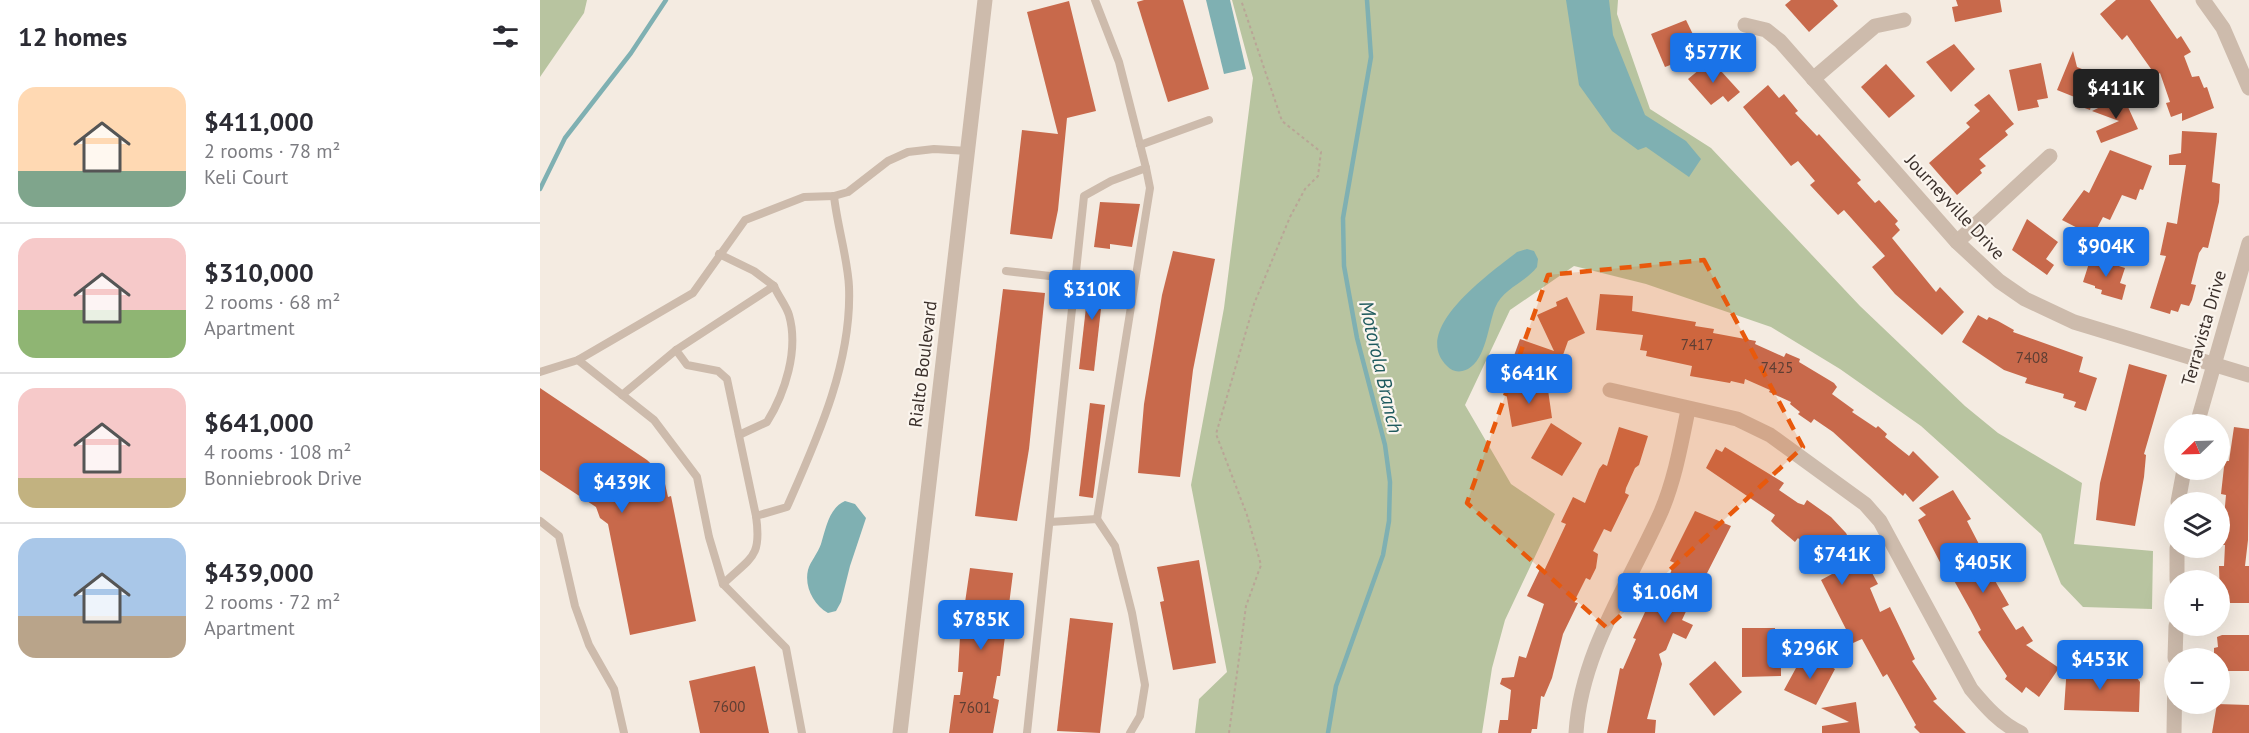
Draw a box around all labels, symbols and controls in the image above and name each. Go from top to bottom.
text: 12 homes [18,20,127,53]
icon: filters [489,20,522,53]
pin: $577K [1671,33,1755,84]
text: $577K [1684,39,1742,65]
pin: $411K [2074,69,2158,120]
text: $411K [2087,75,2145,101]
text: $411,000 [204,105,314,138]
icon: home [66,111,138,183]
text: 2 rooms · 78 m² [204,138,340,164]
street label: Journeyville Drive [1900,148,2010,264]
text: Keli Court [204,164,288,190]
pin: $904K [2064,227,2148,278]
text: $904K [2077,233,2135,259]
text: $310,000 [204,256,314,289]
icon: home [66,262,138,334]
street label: Terravista Drive [2176,267,2231,388]
pin: $310K [1050,270,1134,321]
text: $310K [1063,276,1121,302]
text: 2 rooms · 68 m² [204,289,340,315]
water label: Motorola Branch [1353,298,1409,436]
street label: Rialto Boulevard [903,299,942,429]
text: Apartment [204,315,295,341]
house number: 7417 [1681,335,1713,354]
house number: 7408 [2016,348,2048,367]
pin: $641K [1487,354,1571,405]
house number: 7425 [1761,358,1793,377]
text: $641K [1500,360,1558,386]
text: $641,000 [204,406,314,439]
icon: home [66,412,138,484]
north arrow [2164,414,2230,480]
map controls [2164,414,2230,714]
text: 4 rooms · 108 m² [204,439,351,465]
pin: $439K [580,463,664,514]
text: Bonniebrook Drive [204,465,362,491]
text: $439K [593,469,651,495]
button: layers [2164,492,2230,558]
pin: $741K [1800,535,1884,586]
text: $741K [1813,541,1871,567]
pin: $405K [1941,543,2025,594]
text: $405K [1954,549,2012,575]
text: $439,000 [204,556,314,589]
icon: home [66,562,138,634]
button: + [2164,570,2230,636]
pin: $1.06M [1616,573,1714,624]
text: $1.06M [1632,579,1698,605]
text: 2 rooms · 72 m² [204,589,340,615]
pin: $785K [939,600,1023,651]
text: $785K [952,606,1010,632]
text: Apartment [204,615,295,641]
pin: $296K [1768,629,1852,680]
text: $296K [1781,635,1839,661]
pin: $453K [2058,640,2142,691]
text: $453K [2071,646,2129,672]
button: − [2164,648,2230,714]
house number: 7600 [713,697,745,716]
house number: 7601 [959,698,991,717]

